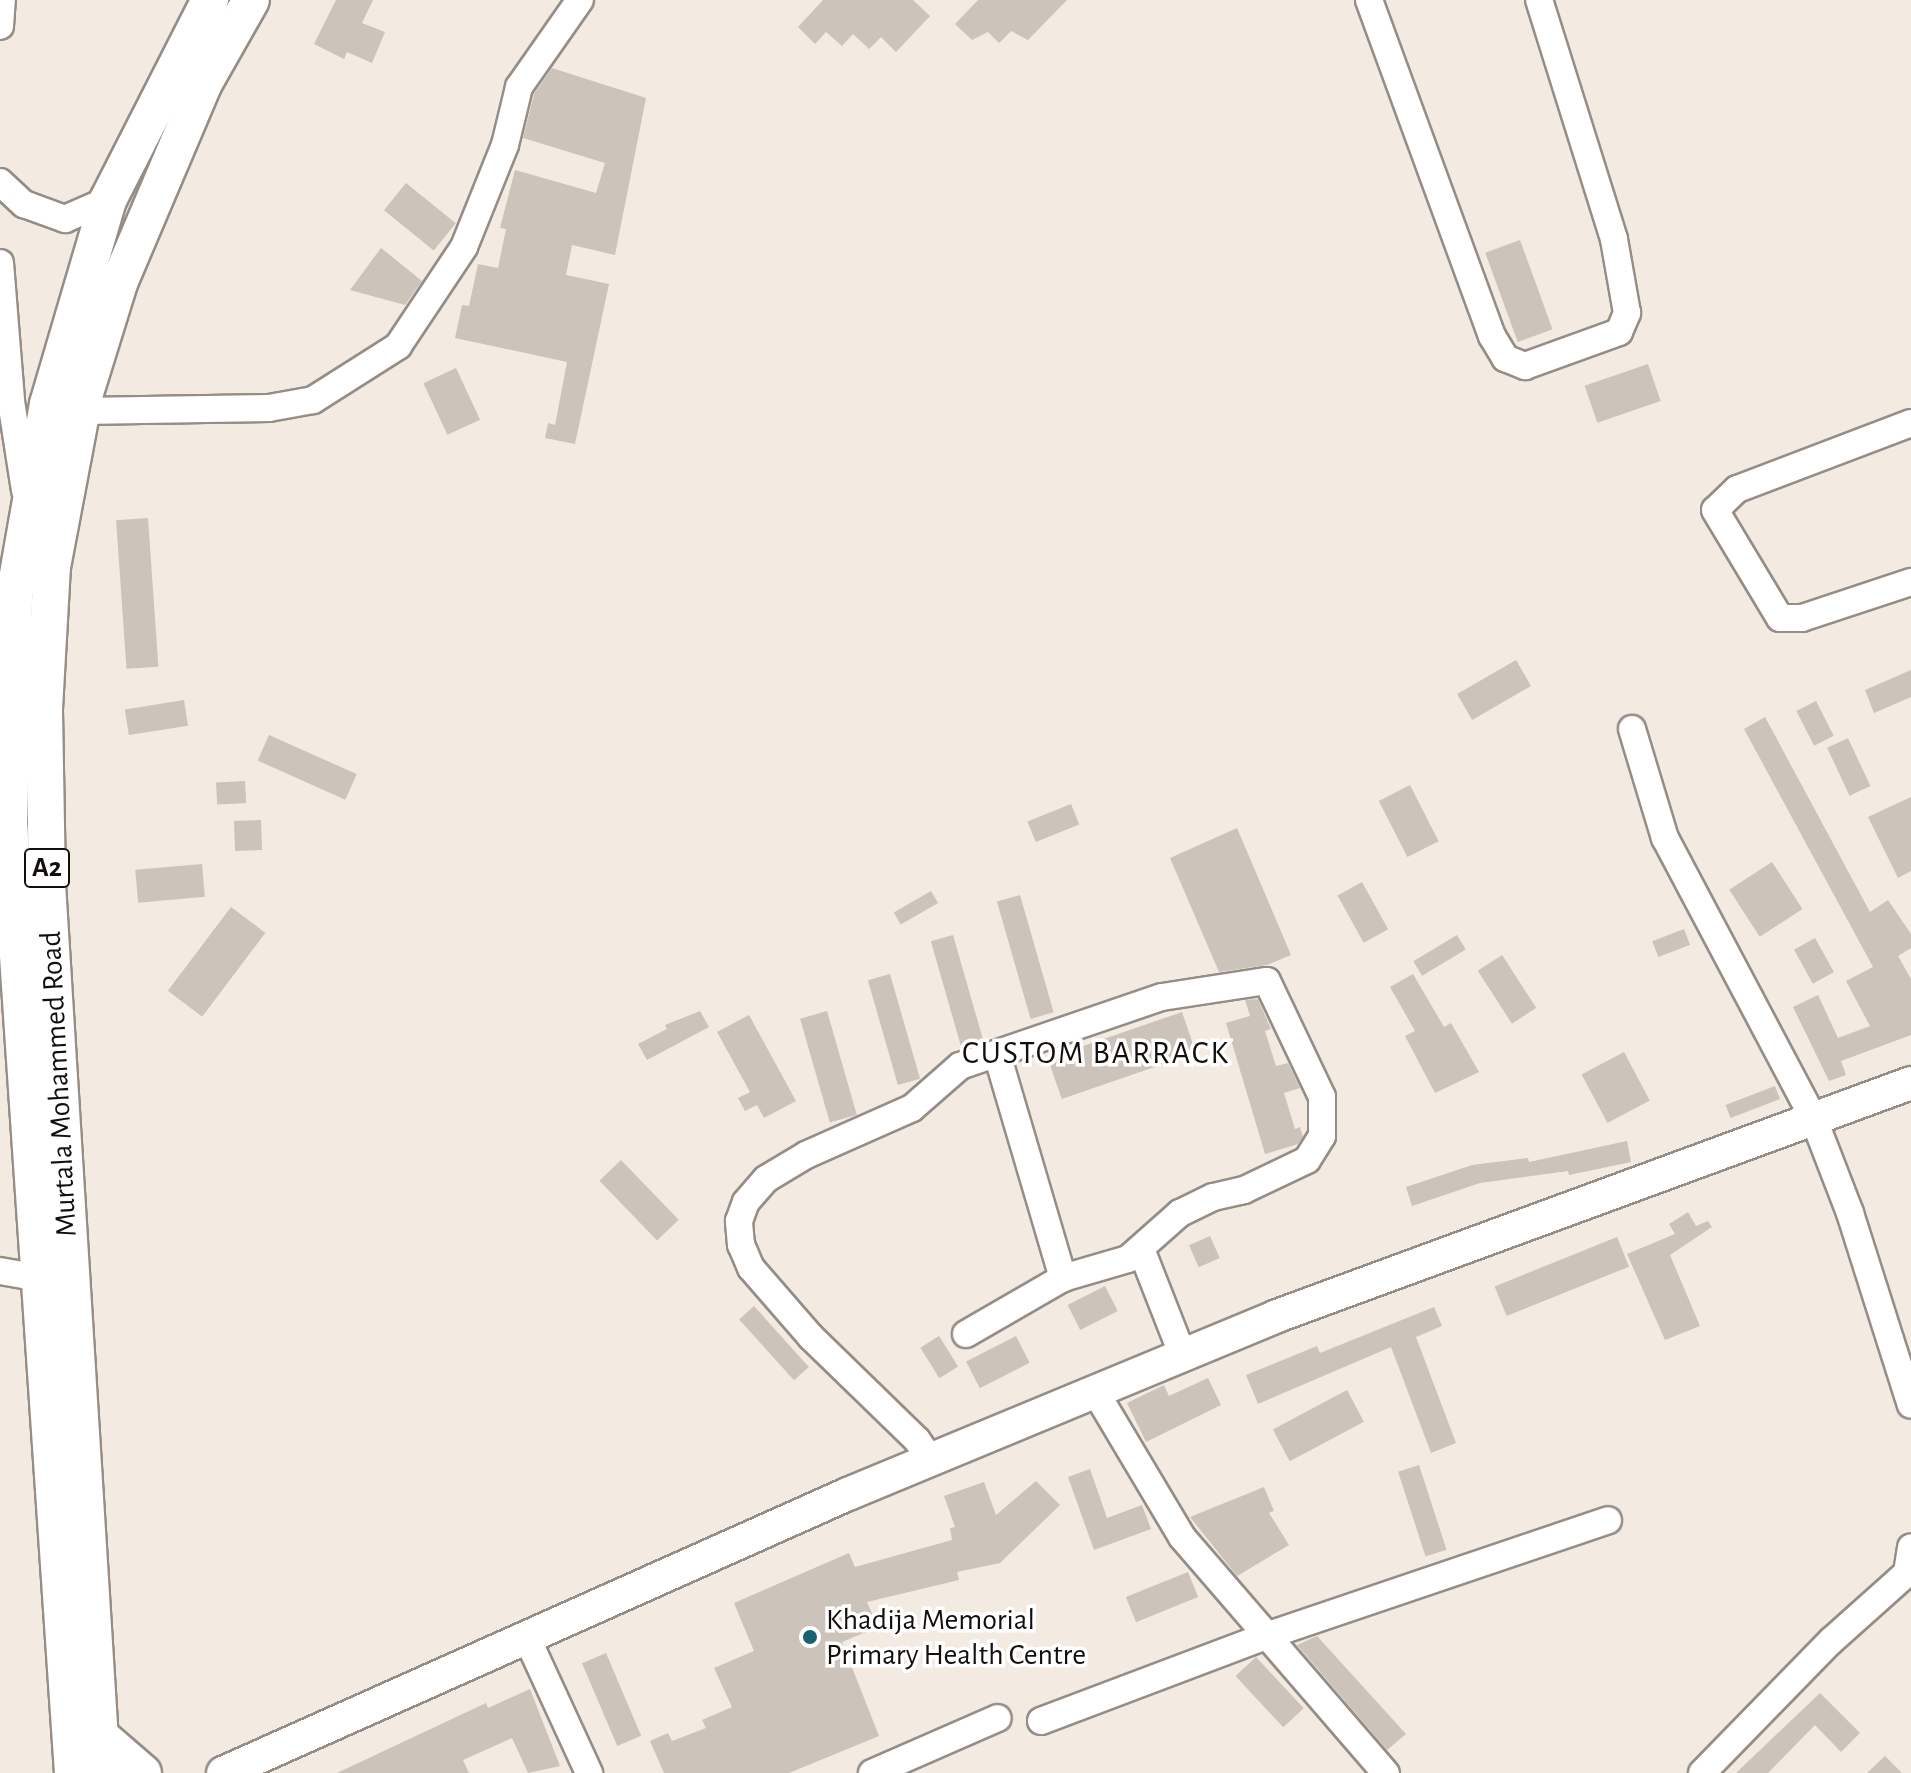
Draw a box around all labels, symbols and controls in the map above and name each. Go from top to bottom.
road number: A2 [23,844,71,892]
street label: Murtala Mohammed Road [33,930,85,1238]
district label: CUSTOM BARRACK [962,1034,1230,1072]
place label: Khadija Memorial Primary Health Centre [826,1602,1086,1672]
marker: Khadija Memorial Primary Health Centre [801,1628,819,1646]

